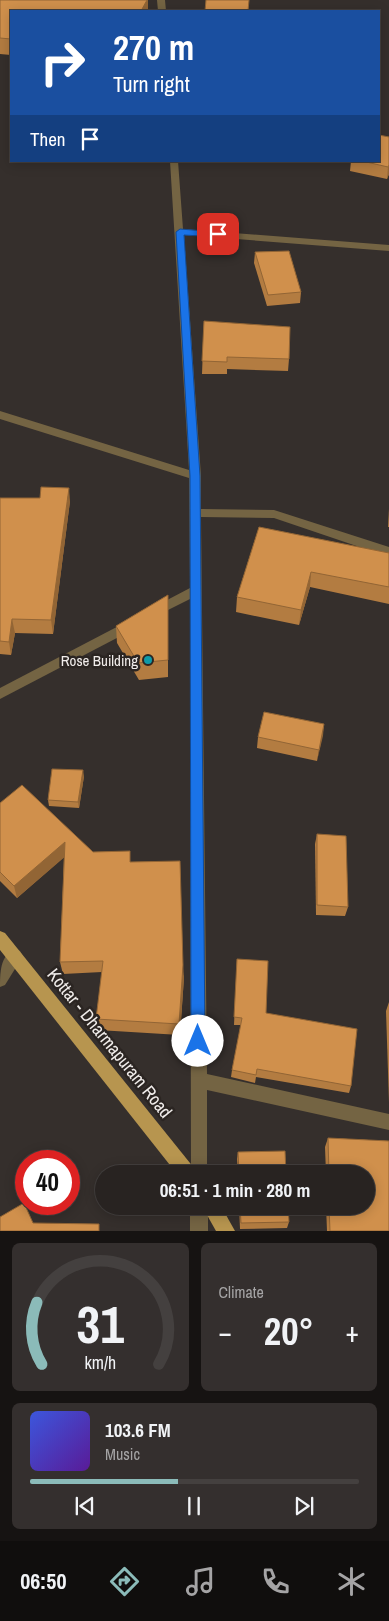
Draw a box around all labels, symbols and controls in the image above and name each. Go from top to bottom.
text: 270 m [113,24,194,71]
icon: right [30,30,95,95]
text: Turn right [113,69,190,99]
icon: arrive [76,125,104,153]
text: Then [30,126,66,152]
pin [197,213,239,255]
icon: arrive [204,220,232,248]
place label: Rose Building [61,650,138,671]
marker: Rose Building [142,654,154,666]
street label: Kottar - Dharmapuram Road [42,963,178,1123]
position arrow [171,1014,223,1066]
speed limit sign: 40 [15,1150,80,1215]
text: 06:51 · 1 min · 280 m [160,1177,310,1203]
text: Climate [219,1281,264,1303]
text: 31 [77,1289,124,1359]
text: 20° [264,1306,314,1357]
text: − [219,1313,232,1351]
text: + [346,1313,359,1351]
text: km/h [84,1351,116,1375]
text: 103.6 FM [105,1417,171,1443]
text: Music [105,1443,140,1465]
icon: previous [71,1492,99,1520]
icon: pause [180,1492,208,1520]
icon: next [290,1492,318,1520]
icon: directions [107,1564,142,1599]
icon: music [183,1564,218,1599]
icon: phone [258,1564,293,1599]
icon: climate [334,1564,369,1599]
text: 06:50 [20,1566,66,1596]

